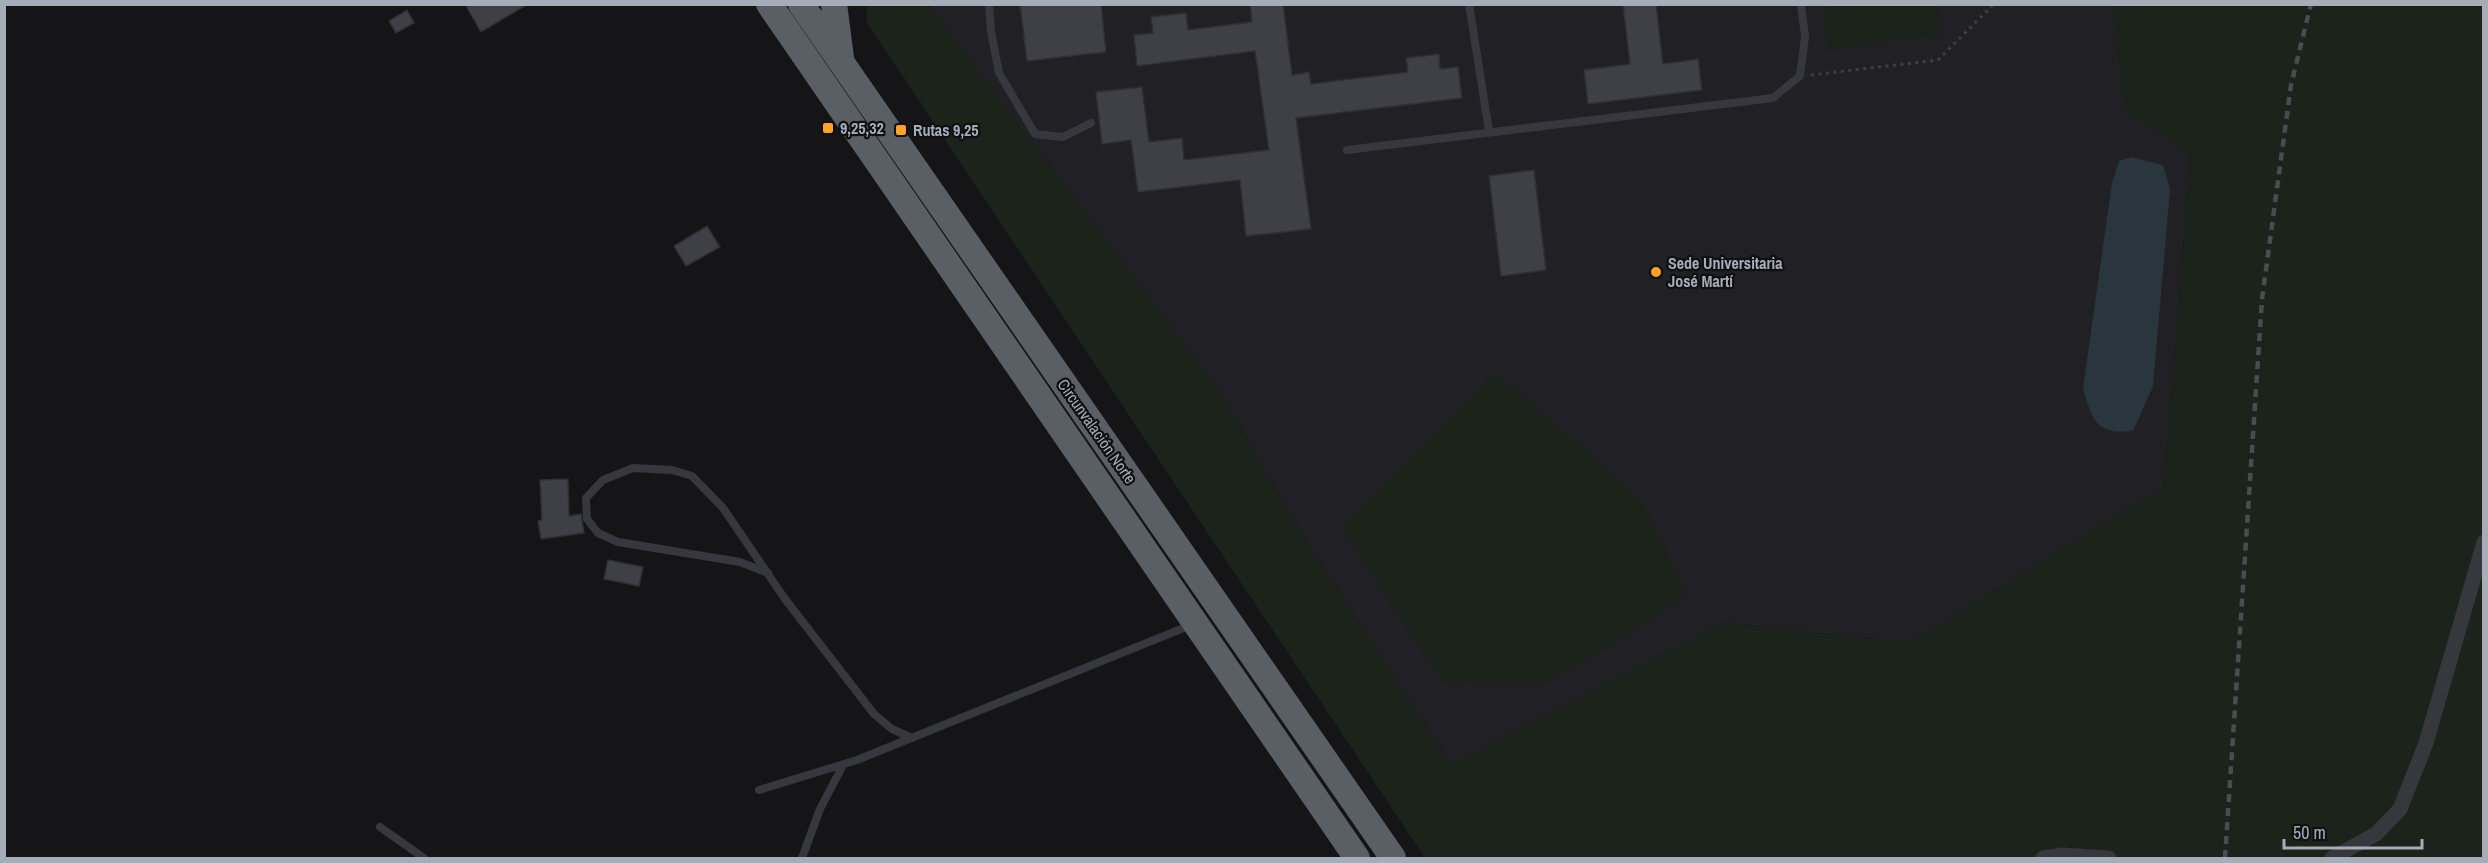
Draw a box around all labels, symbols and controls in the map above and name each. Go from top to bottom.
place label: 9,25,32 [840,117,884,139]
place label: Rutas 9,25 [913,119,979,141]
marker: 9,25,32 [821,121,835,135]
marker: Rutas 9,25 [894,123,908,137]
place label: Sede Universitaria José Martí [1668,252,1783,292]
marker: Sede Universitaria José Martí [1649,265,1663,279]
street label: Circunvalación Norte [1053,374,1141,488]
scale bar [2284,812,2422,850]
text: 50 m [2293,820,2326,845]

